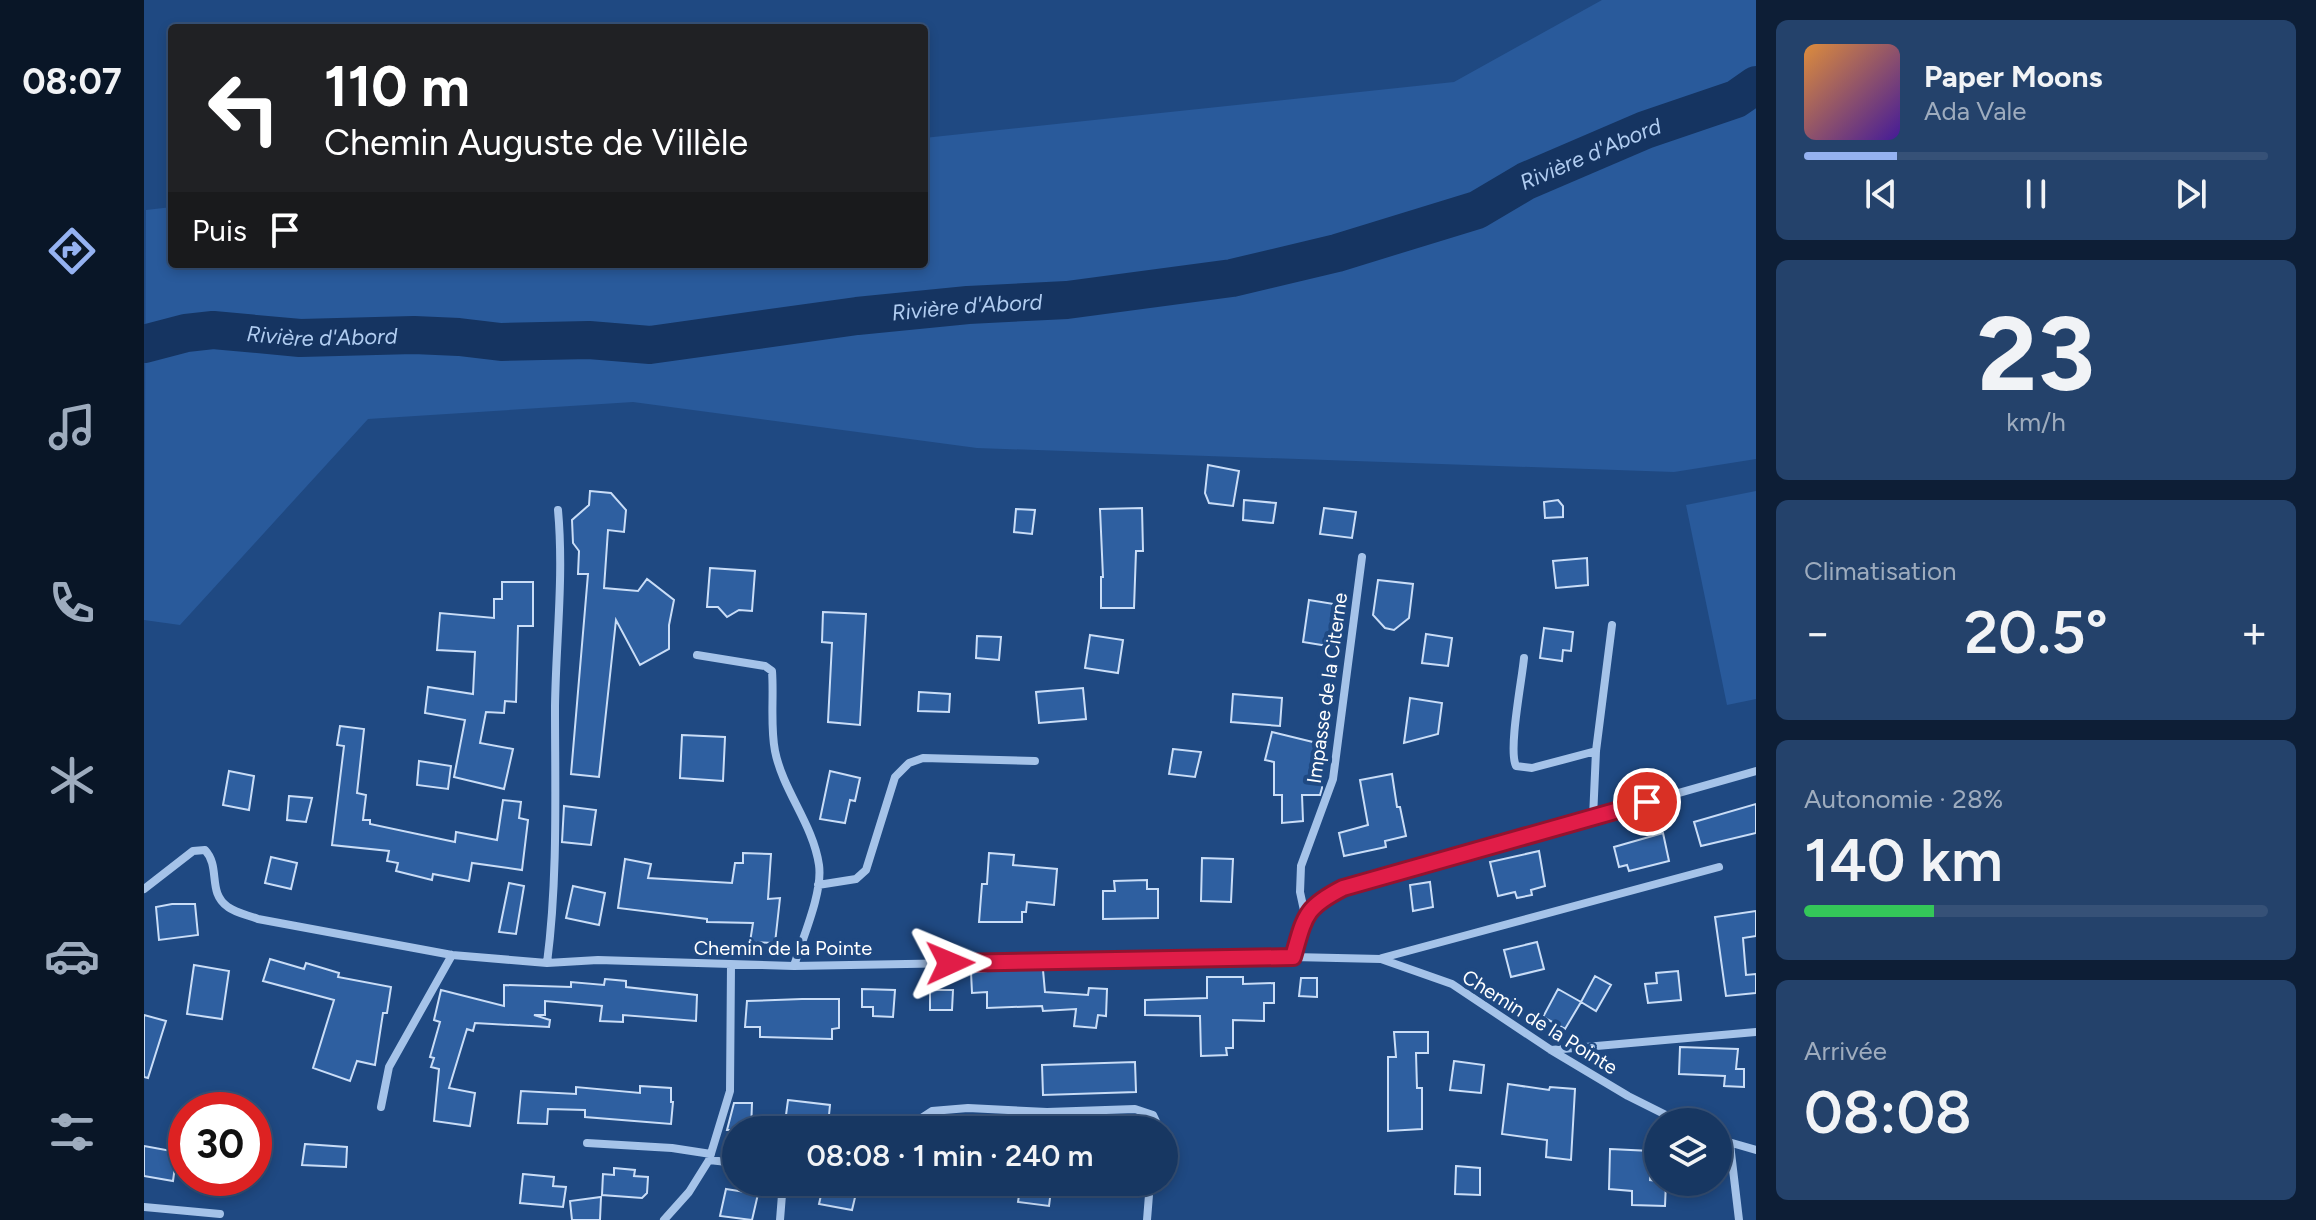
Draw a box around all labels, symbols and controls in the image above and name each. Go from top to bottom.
text: 110 m [324,53,470,120]
icon: left [192,56,296,160]
text: Paper Moons [1924,58,2103,95]
text: 08:07 [22,60,122,103]
text: Ada Vale [1924,95,2027,127]
water label: Rivière d'Abord [1516,112,1666,196]
text: Chemin Auguste de Villèle [324,121,748,164]
icon: previous [1859,172,1903,216]
icon: pause [2014,172,2058,216]
icon: next [2169,172,2213,216]
icon: arrive [263,208,307,252]
text: Puis [192,212,247,249]
icon: directions [44,223,100,279]
water label: Rivière d'Abord [890,288,1044,326]
text: 23 [1977,291,2095,416]
water label: Rivière d'Abord [245,320,399,352]
icon: music [44,399,100,455]
text: km/h [2006,406,2066,438]
text: Climatisation [1804,555,1957,587]
icon: phone [44,575,100,631]
street label: Impasse de la Citerne [1302,591,1352,785]
text: 20.5° [1964,596,2108,668]
text: − [1804,606,1831,659]
text: + [2241,606,2268,659]
icon: climate [44,752,100,808]
pin [1613,768,1681,836]
icon: arrive [1625,780,1669,824]
text: Autonomie · 28% [1804,783,2003,815]
text: 140 km [1804,824,2003,896]
position arrow [908,921,992,1005]
icon: car [44,928,100,984]
street label: Chemin de la Pointe [694,936,872,960]
street label: Chemin de la Pointe [1458,965,1622,1080]
text: Arrivée [1804,1035,1887,1067]
text: 08:08 [1804,1076,1972,1148]
speed limit sign: 30 [168,1092,272,1196]
icon: filters [44,1104,100,1160]
map controls [1644,1108,1732,1196]
button: layers [1644,1108,1732,1196]
text: 08:08 · 1 min · 240 m [807,1137,1093,1174]

